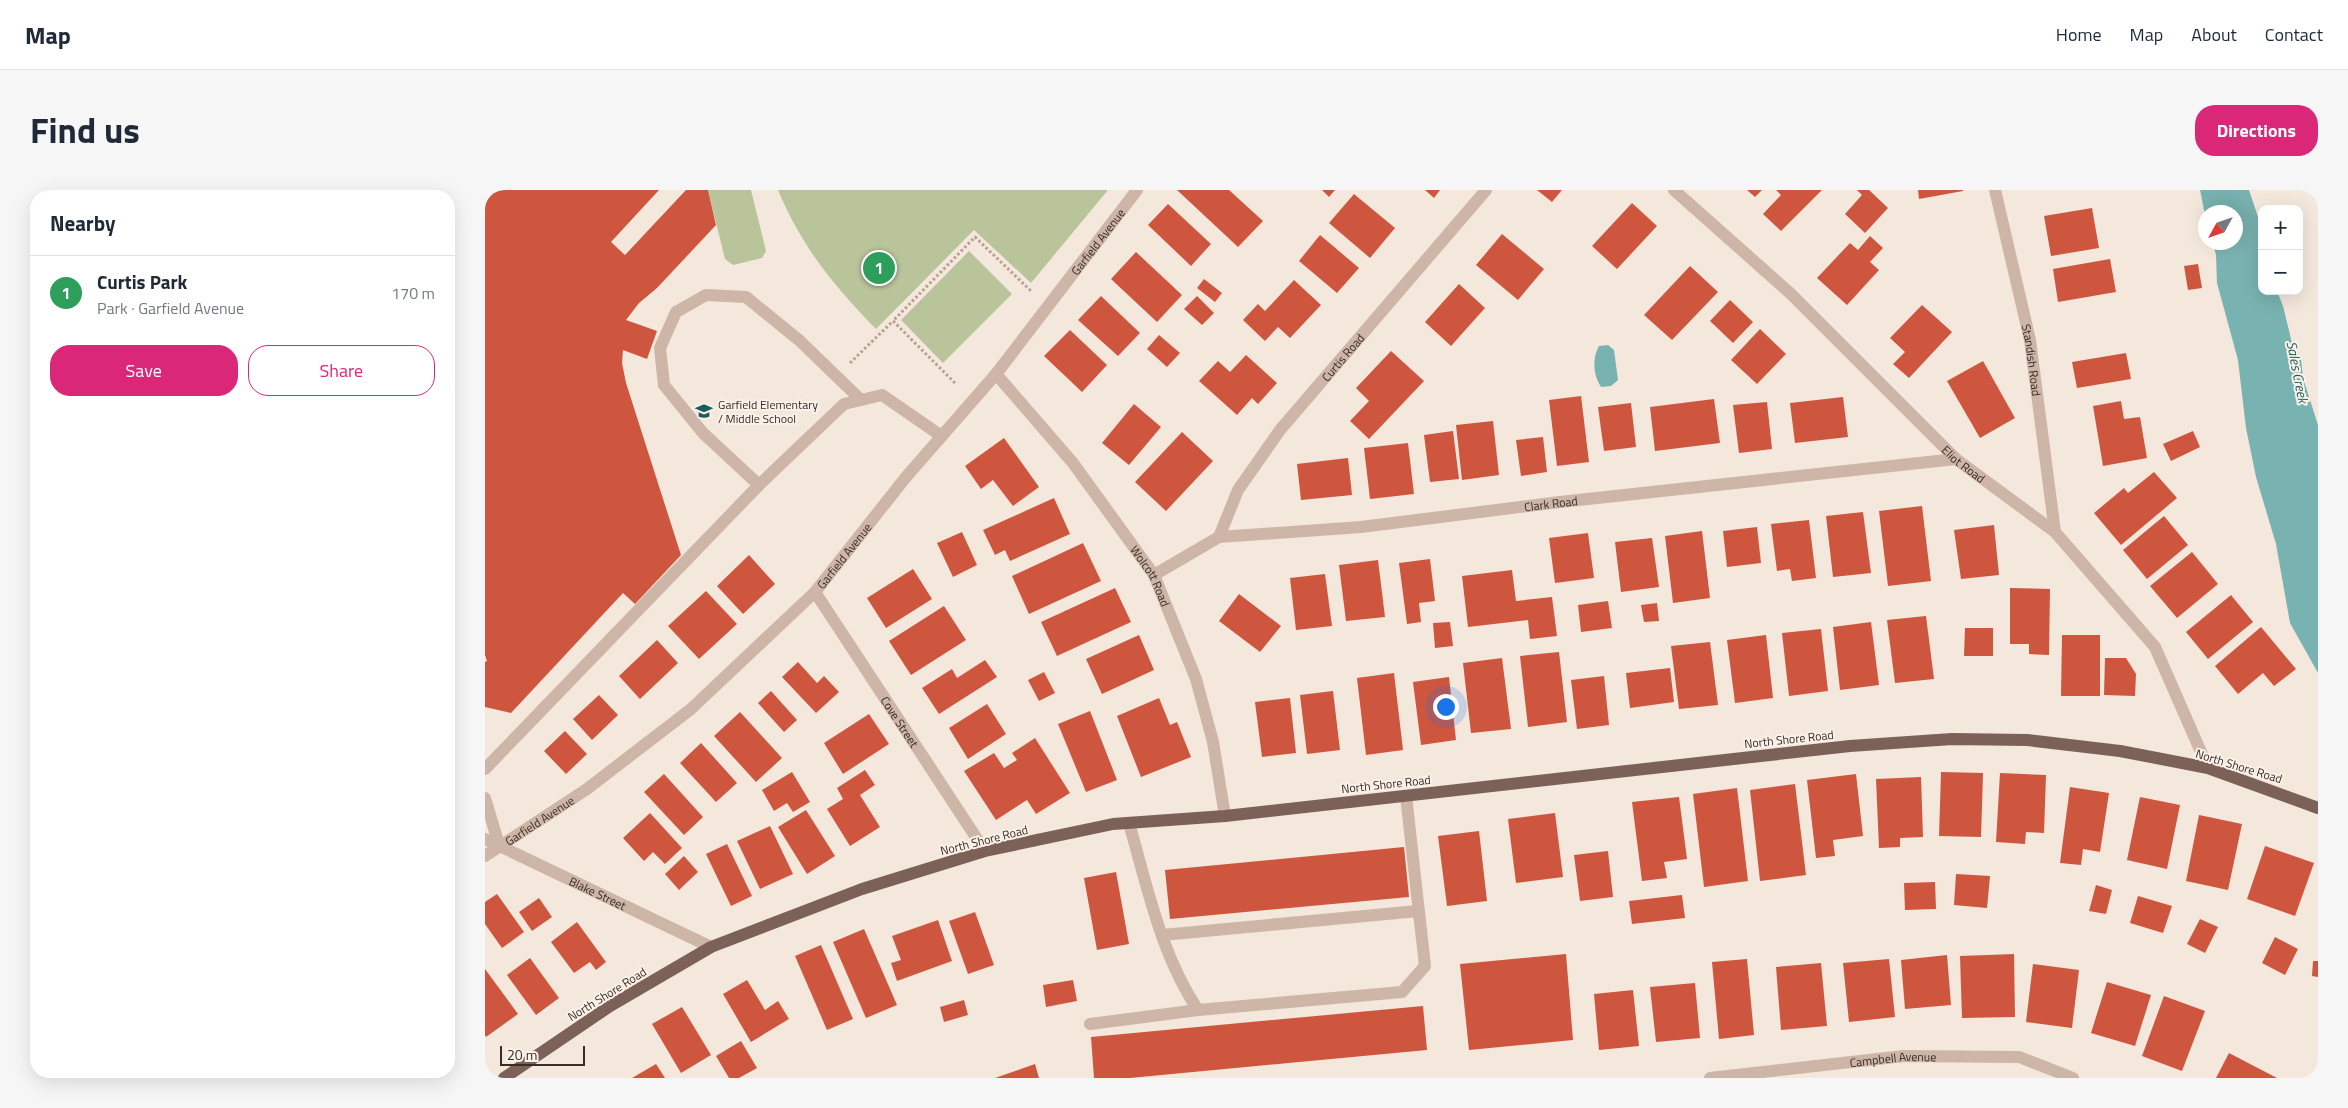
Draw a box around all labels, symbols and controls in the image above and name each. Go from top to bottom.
text: Map [25,17,71,53]
text: Home [2056,21,2102,48]
text: Map [2130,21,2163,48]
text: About [2191,21,2237,48]
text: Contact [2265,21,2323,48]
text: Find us [30,103,140,157]
button: Directions [2195,105,2318,156]
street label: Garfield Avenue [1066,204,1129,279]
north arrow [2198,205,2243,250]
map controls [2258,205,2303,295]
button: + [2258,205,2303,250]
text: Nearby [50,207,115,239]
pin: 1 [863,249,895,287]
button: − [2258,250,2303,295]
text: Curtis Park [97,267,187,296]
text: 1 [62,281,70,305]
text: 170 m [391,281,435,305]
text: Park · Garfield Avenue [97,296,244,320]
street label: Standish Road [2017,322,2047,397]
street label: Curtis Road [1316,329,1369,385]
water label: Sales Creek [2282,339,2315,407]
button: Save [50,345,238,396]
button: Share [248,345,435,396]
place label: Garfield Elementary / Middle School [718,395,818,428]
school or university icon: Garfield Elementary / Middle School [694,401,714,421]
street label: Eliot Road [1938,441,1990,487]
street label: Clark Road [1523,491,1579,516]
street label: Garfield Avenue [812,519,876,593]
street label: Wolcott Road [1126,541,1175,609]
street label: Cove Street [876,692,924,752]
your location [1433,694,1459,720]
street label: North Shore Road [1743,725,1835,753]
street label: North Shore Road [2193,744,2285,788]
street label: North Shore Road [1340,770,1432,798]
street label: Garfield Avenue [501,791,578,850]
street label: North Shore Road [938,820,1030,860]
street label: Blake Street [566,871,630,915]
street label: North Shore Road [564,962,650,1026]
scale bar [500,1043,585,1066]
text: 20 m [507,1044,537,1065]
street label: Campbell Avenue [1849,1046,1936,1072]

